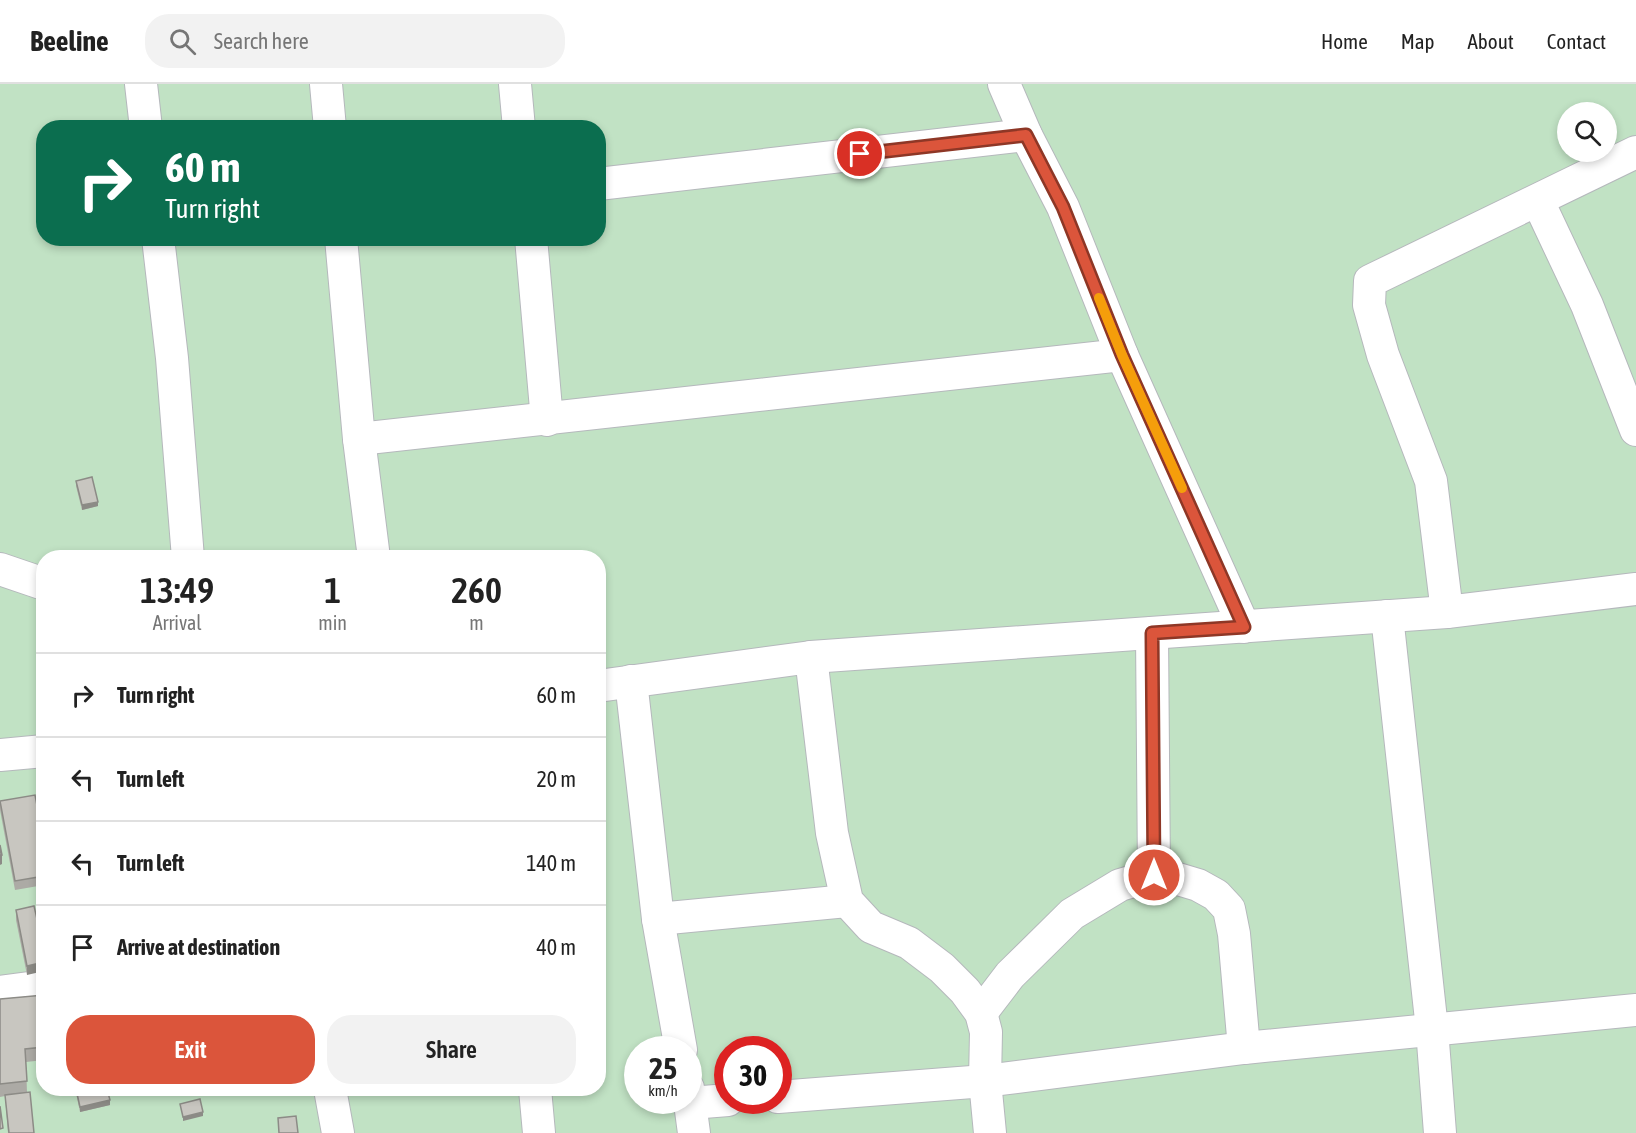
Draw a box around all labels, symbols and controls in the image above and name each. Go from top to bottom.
search box [145,14,565,68]
text: Beeline [30,25,109,57]
icon: search [166,25,199,58]
text: Search here [214,28,309,54]
text: Home [1321,29,1368,53]
text: Map [1401,29,1435,53]
text: About [1468,29,1514,53]
text: Contact [1547,29,1606,53]
map controls [1557,102,1617,162]
button: search [1557,102,1617,162]
pin [834,128,885,179]
icon: arrive [843,137,876,170]
text: 60 m [165,143,240,191]
icon: right [66,144,144,222]
text: Turn right [165,193,260,224]
text: 13:49 [140,569,214,611]
text: 1 [324,569,341,611]
text: 260 [451,569,502,611]
text: Arrival [153,611,202,634]
text: min [318,611,347,634]
text: m [469,611,484,634]
icon: right [66,679,99,712]
text: Turn right [117,682,194,708]
text: 60 m [536,682,576,708]
icon: left [66,763,99,796]
text: Turn left [117,766,184,792]
text: 20 m [536,766,576,792]
position arrow [1122,843,1186,907]
icon: left [66,847,99,880]
text: Turn left [117,850,184,876]
text: 140 m [526,850,576,876]
icon: arrive [66,931,99,964]
text: Arrive at destination [117,934,280,960]
text: 40 m [536,934,576,960]
button: Exit [66,1015,315,1084]
button: Share [327,1015,576,1084]
speed limit sign: 30 [714,1036,792,1114]
text: 25 [649,1051,677,1085]
text: km/h [648,1082,678,1099]

